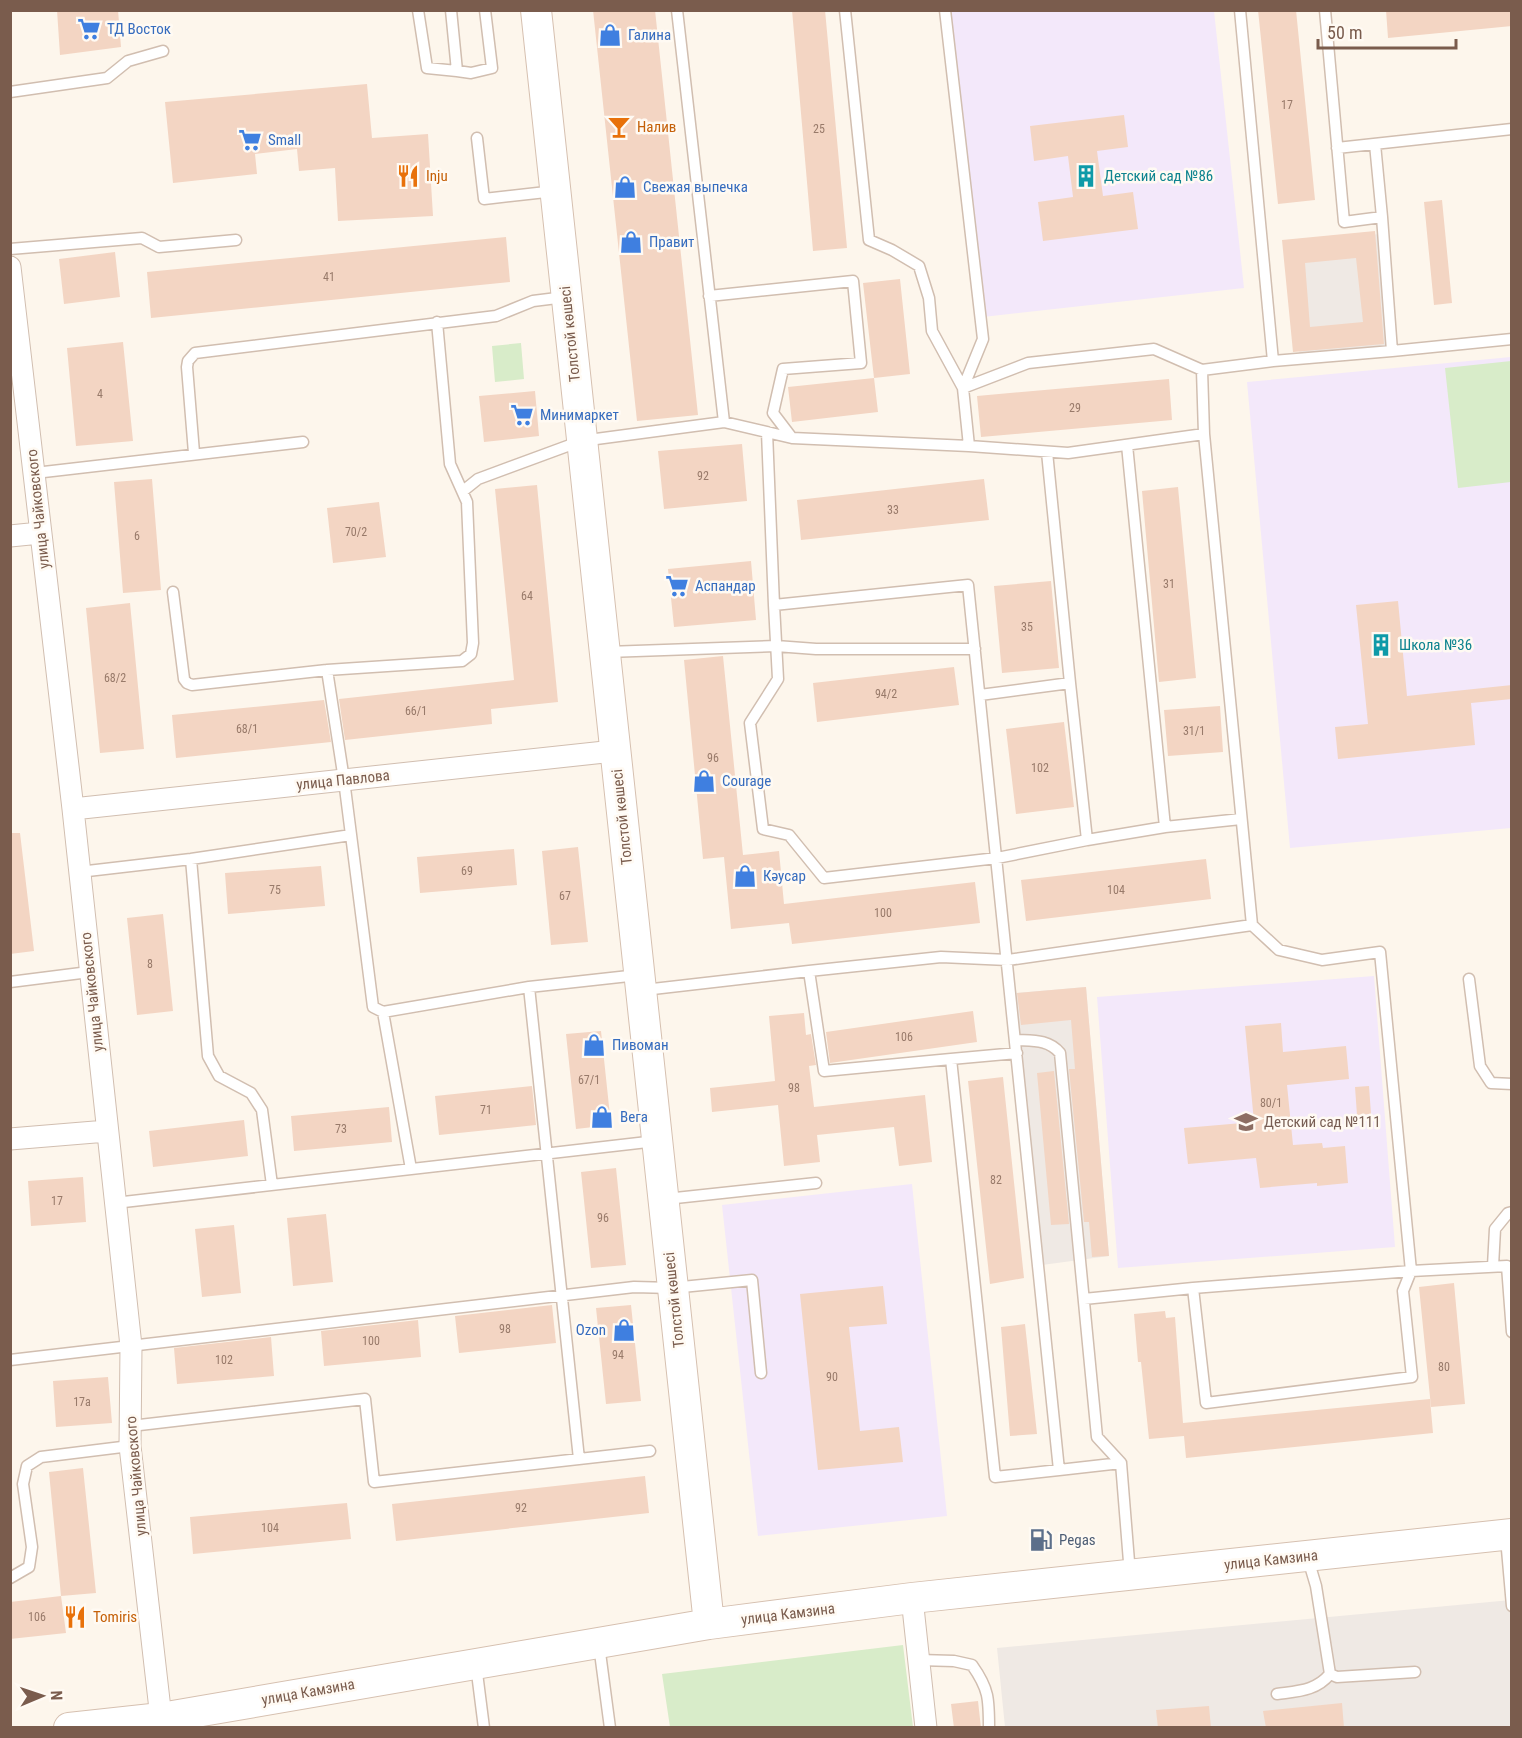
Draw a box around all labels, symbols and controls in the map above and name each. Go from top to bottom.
scale bar [1318,12,1456,50]
supermarket icon: ТД Восток [76,16,102,42]
place label: ТД Восток [107,20,171,38]
shop icon: Галина [597,22,623,48]
text: 50 m [1327,22,1362,43]
place label: Галина [628,26,671,44]
house number: 17 [1281,98,1293,112]
bar icon: Налив [606,114,632,140]
place label: Налив [637,118,676,136]
house number: 25 [813,122,825,136]
supermarket icon: Small [237,127,263,153]
place label: Small [268,131,301,149]
restaurant icon: Inju [395,163,421,189]
building icon: Детский сад №86 [1073,163,1099,189]
place label: Inju [426,167,448,185]
place label: Детский сад №86 [1104,167,1213,185]
shop icon: Свежая выпечка [612,174,638,200]
place label: Свежая выпечка [643,178,748,196]
shop icon: Правит [618,229,644,255]
place label: Правит [649,233,694,251]
house number: 41 [323,270,335,284]
street label: Толстой көшесі [556,285,584,383]
house number: 4 [97,387,103,401]
house number: 29 [1069,401,1081,415]
supermarket icon: Минимаркет [509,402,535,428]
place label: Минимаркет [540,406,619,424]
street label: улица Чайковского [23,448,53,570]
house number: 92 [697,469,709,483]
house number: 33 [887,503,899,517]
house number: 70/2 [345,525,367,539]
house number: 6 [134,529,140,543]
supermarket icon: Аспандар [664,573,690,599]
place label: Аспандар [695,577,756,595]
house number: 31 [1163,577,1175,591]
house number: 64 [521,589,533,603]
house number: 35 [1021,620,1033,634]
building icon: Школа №36 [1368,632,1394,658]
place label: Школа №36 [1399,636,1472,654]
house number: 68/2 [104,671,126,685]
house number: 94/2 [875,687,897,701]
house number: 66/1 [405,704,427,718]
house number: 68/1 [236,722,258,736]
house number: 31/1 [1183,724,1205,738]
house number: 96 [707,751,719,765]
house number: 102 [1031,761,1049,775]
street label: улица Павлова [295,766,391,794]
street label: Толстой көшесі [608,768,636,866]
shop icon: Courage [691,768,717,794]
place label: Courage [722,772,771,790]
shop icon: Кәусар [732,863,758,889]
house number: 69 [461,864,473,878]
place label: Кәусар [763,867,806,885]
house number: 75 [269,883,281,897]
house number: 104 [1107,883,1125,897]
house number: 67 [559,889,571,903]
house number: 100 [874,906,892,920]
street label: улица Чайковского [77,931,107,1053]
house number: 8 [147,957,153,971]
house number: 106 [895,1030,913,1044]
shop icon: Пивоман [581,1032,607,1058]
place label: Пивоман [612,1036,669,1054]
house number: 67/1 [578,1073,600,1087]
house number: 98 [788,1081,800,1095]
house number: 80/1 [1260,1096,1282,1110]
house number: 71 [480,1103,492,1117]
shop icon: Вега [589,1104,615,1130]
place label: Вега [620,1108,648,1126]
school or university icon: Детский сад №111 [1233,1109,1259,1135]
place label: Детский сад №111 [1264,1113,1381,1131]
house number: 73 [335,1122,347,1136]
house number: 82 [990,1173,1002,1187]
house number: 17 [51,1194,63,1208]
house number: 96 [597,1211,609,1225]
street label: Толстой көшесі [660,1251,688,1349]
shop icon: Ozon [611,1317,637,1343]
place label: Ozon [576,1321,606,1339]
house number: 98 [499,1322,511,1336]
house number: 100 [362,1334,380,1348]
house number: 94 [612,1348,624,1362]
house number: 102 [215,1353,233,1367]
house number: 80 [1438,1360,1450,1374]
house number: 90 [826,1370,838,1384]
house number: 17а [73,1395,91,1409]
street label: улица Чайковского [122,1415,150,1537]
house number: 92 [515,1501,527,1515]
house number: 104 [261,1521,279,1535]
fuel station icon: Pegas [1028,1527,1054,1553]
place label: Pegas [1059,1531,1096,1549]
street label: улица Камзина [1223,1546,1319,1574]
street label: улица Камзина [740,1599,836,1629]
restaurant icon: Tomiris [62,1604,88,1630]
place label: Tomiris [93,1608,137,1626]
house number: 106 [28,1610,46,1624]
north arrow [12,1666,72,1726]
street label: улица Камзина [260,1675,356,1709]
text: N [47,1690,66,1701]

